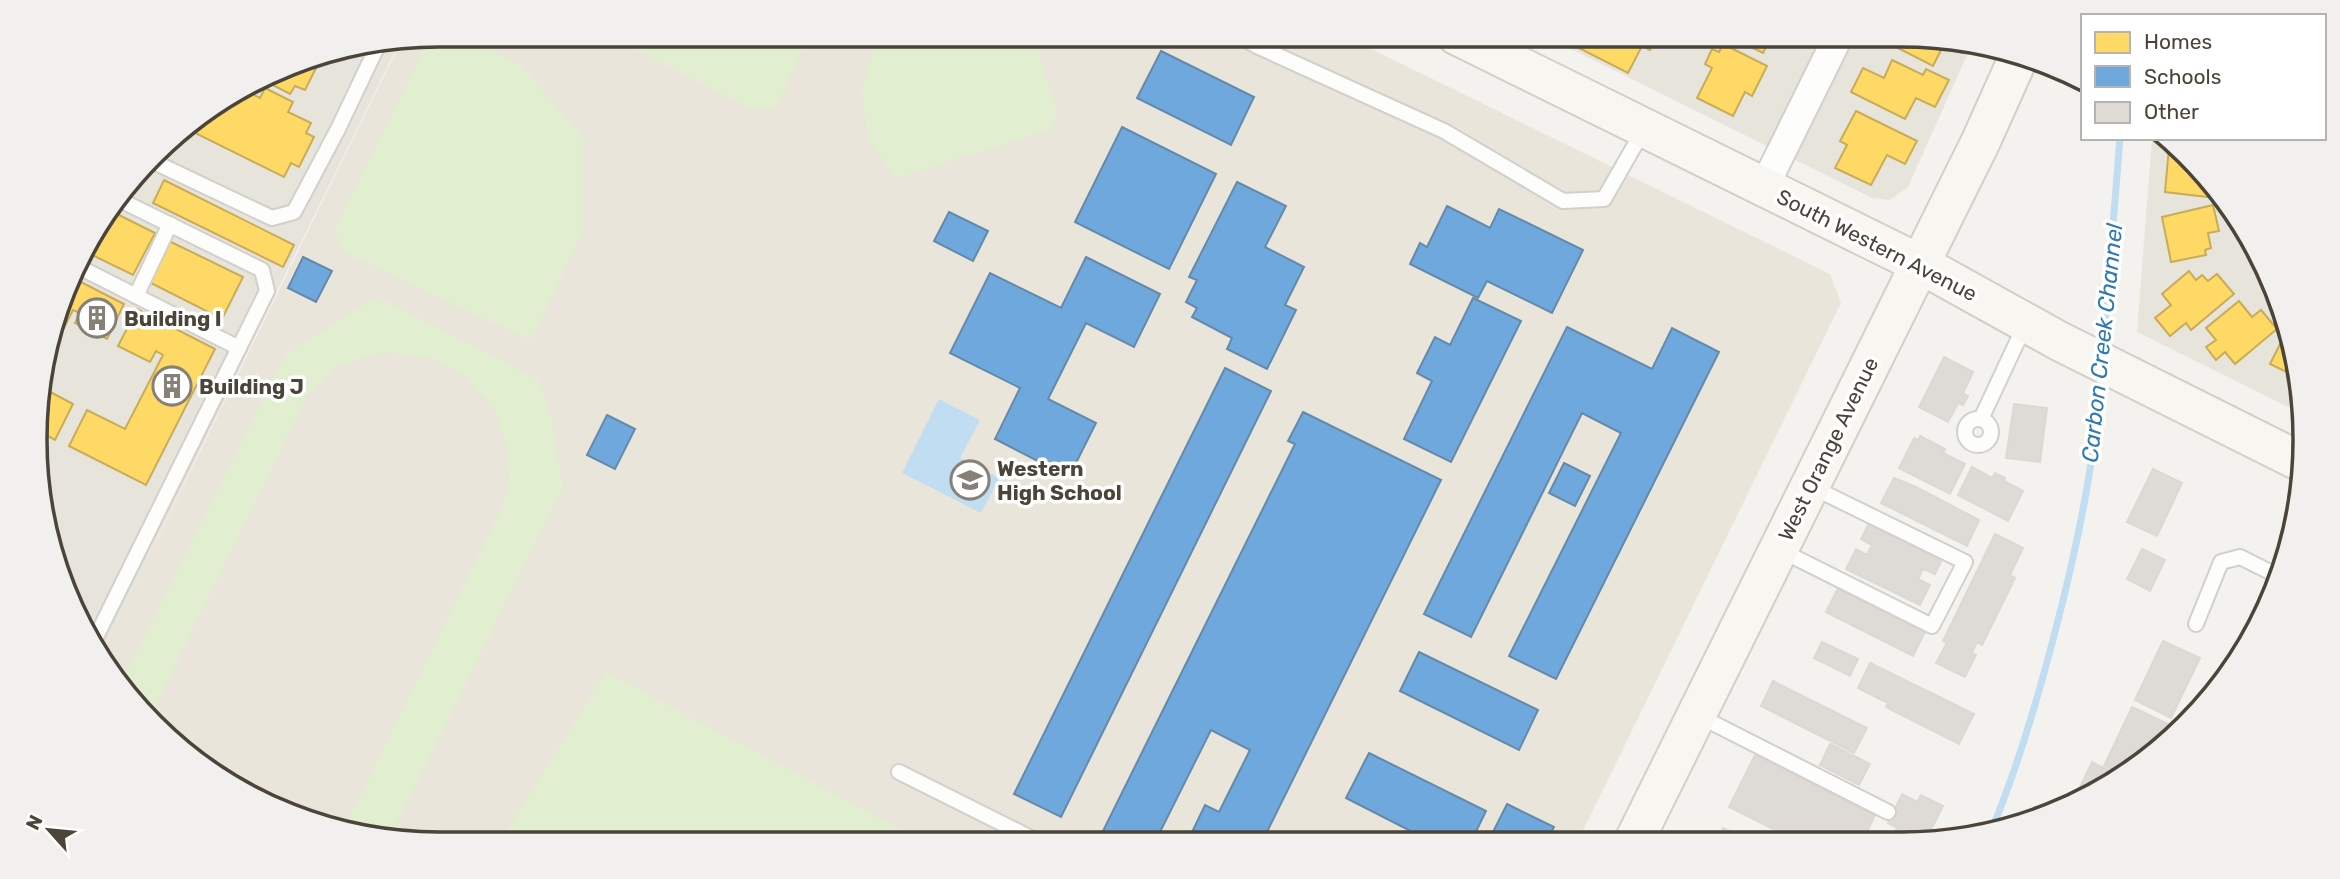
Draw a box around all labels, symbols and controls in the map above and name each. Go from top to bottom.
legend [2081,14,2326,140]
text: Homes [2144,29,2212,54]
text: Schools [2144,64,2221,89]
text: Other [2144,99,2199,124]
street label: South Western Avenue [1773,184,1981,306]
water label: Carbon Creek Channel [2076,222,2129,464]
building icon: Building I [76,297,118,339]
place label: Building I [124,306,222,331]
street label: West Orange Avenue [1773,353,1883,545]
building icon: Building J [151,365,193,407]
place label: Building J [199,374,304,399]
place label: Western High School [997,456,1122,505]
school or university icon: Western High School [949,459,991,501]
north arrow [14,795,84,865]
text: N [21,811,48,834]

